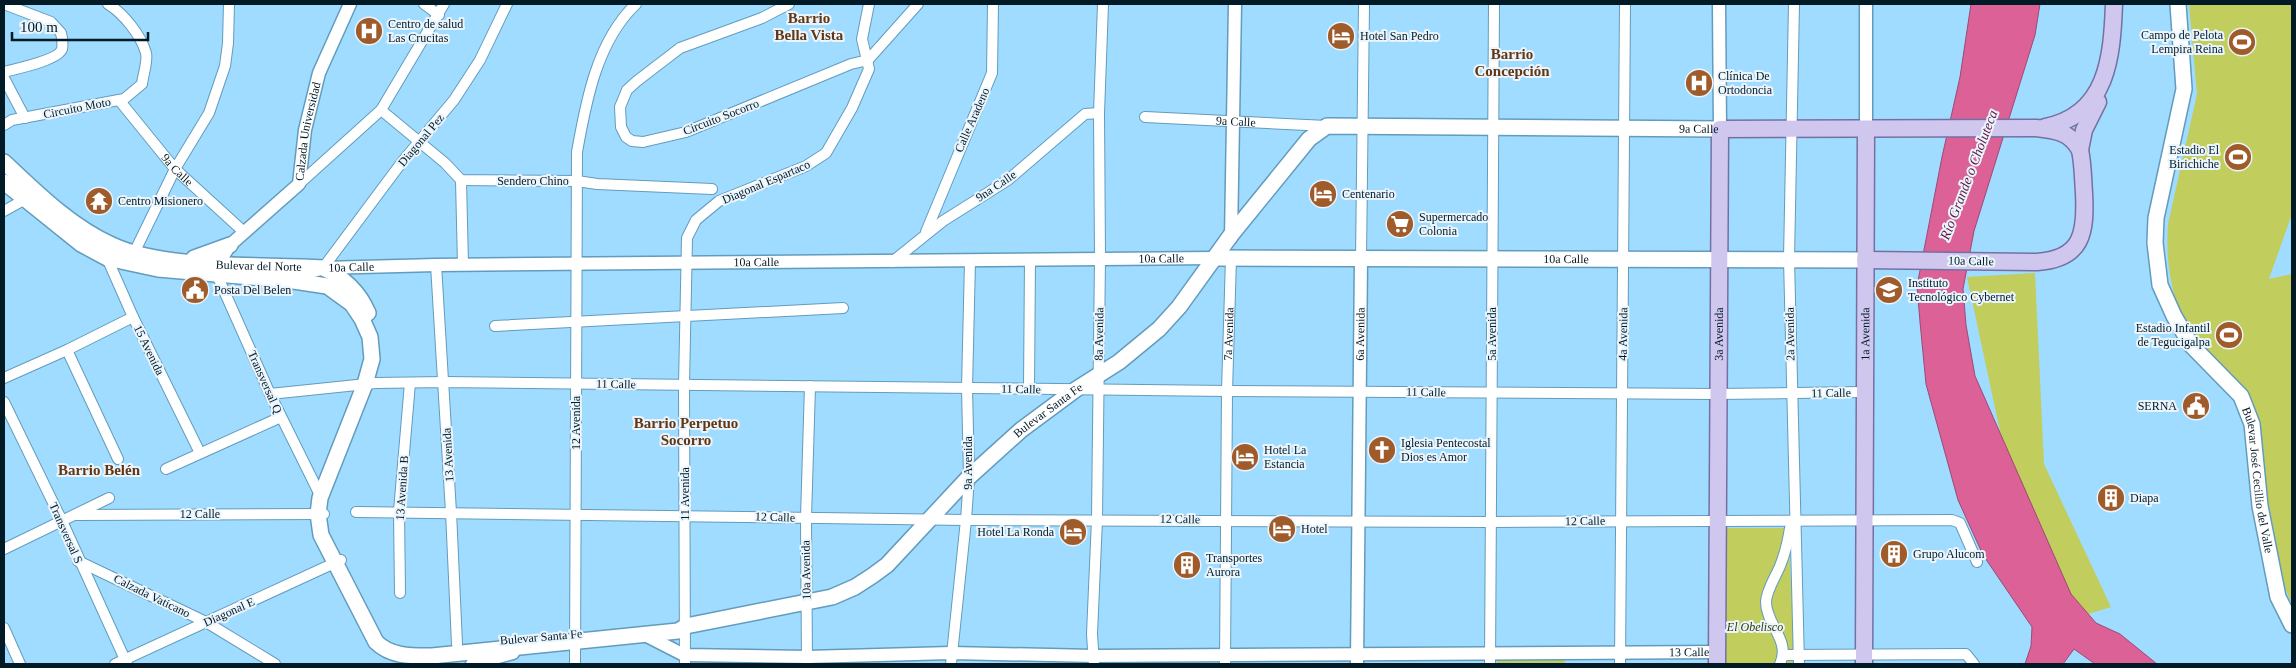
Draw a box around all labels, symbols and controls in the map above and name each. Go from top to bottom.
scale bar [12,10,149,42]
district label: Barrio Bella Vista [775,10,844,43]
hospital icon: Centro de salud Las Crucitas [354,16,384,46]
place label: Centro de salud Las Crucitas [388,17,463,45]
text: 100 m [20,19,58,35]
hotel icon: Hotel San Pedro [1326,21,1356,51]
sports icon: Campo de Pelota Lempira Reina [2227,27,2257,57]
place label: Campo de Pelota Lempira Reina [2141,28,2224,56]
place label: Hotel San Pedro [1360,29,1439,43]
district label: Barrio Concepción [1475,46,1550,79]
hospital icon: Clínica De Ortodoncia [1684,68,1714,98]
place label: Clínica De Ortodoncia [1718,69,1773,97]
street label: Calzada Universidad [292,80,324,182]
street label: Calle Aradeno [952,86,992,154]
street label: Circuito Moto [42,95,112,121]
street label: Circuito Socorro [681,96,761,138]
water label: Río Grande o Choluteca [1937,108,2001,243]
street label: Diagonal Pez [395,111,447,169]
street label: 9a Calle [1216,114,1256,129]
street label: 9a Calle [1679,122,1719,136]
sports icon: Estadio El Birichiche [2223,142,2253,172]
place label: Estadio El Birichiche [2169,143,2220,171]
street label: 9a Calle [158,151,196,189]
street label: Diagonal Espartaco [720,157,812,207]
street label: 9na Calle [973,167,1019,205]
street label: Sendero Chino [497,174,569,188]
hotel icon: Centenario [1308,179,1338,209]
temple icon: Centro Misionero [84,186,114,216]
place label: Centenario [1342,187,1395,201]
place label: Centro Misionero [118,194,203,208]
supermarket icon: Supermercado Colonia [1385,209,1415,239]
place label: Supermercado Colonia [1419,210,1488,238]
street label: 10a Calle [1138,251,1184,266]
street label: 10a Calle [1543,252,1589,266]
street label: 10a Calle [1948,254,1994,268]
street label: 10a Calle [733,255,779,269]
street label: Bulevar del Norte [215,257,302,274]
street label: 10a Calle [328,260,374,275]
public building icon: Posta Del Belen [180,275,210,305]
school or university icon: Instituto Tecnológico Cybernet [1874,275,1904,305]
place label: Instituto Tecnológico Cybernet [1908,276,2015,304]
place label: Posta Del Belen [214,283,291,297]
street label: 7a Avenida [1221,306,1237,361]
street label: 8a Avenida [1092,307,1106,361]
street label: 6a Avenida [1353,307,1368,361]
street label: 5a Avenida [1485,307,1499,361]
street label: 4a Avenida [1616,307,1630,361]
street label: 3a Avenida [1712,307,1726,361]
street label: 2a Avenida [1783,307,1797,361]
street label: 1a Avenida [1858,307,1872,361]
sports icon: Estadio Infantil de Tegucigalpa [2214,320,2244,350]
place label: Estadio Infantil de Tegucigalpa [2136,321,2211,349]
street label: 15 Avenida [131,323,167,378]
street label: Transversal Q [245,348,285,416]
street label: 11 Calle [596,377,636,391]
street label: Bulevar Santa Fe [1010,380,1085,440]
street label: 11 Calle [1001,382,1041,396]
street label: 11 Calle [1406,385,1446,399]
street label: 11 Calle [1811,386,1851,400]
public building icon: SERNA [2181,391,2211,421]
street label: 12 Avenida [569,395,583,450]
place label: SERNA [2138,399,2177,413]
street label: Bulevar José Cecillio del Valle [2239,405,2276,554]
district label: Barrio Perpetuo Socorro [634,415,738,448]
street label: 13 Avenida [440,427,456,482]
church icon: Iglesia Pentecostal Dios es Amor [1367,435,1397,465]
street label: 9a Avenida [961,436,975,490]
place label: Iglesia Pentecostal Dios es Amor [1401,436,1491,464]
hotel icon: Hotel La Estancia [1230,442,1260,472]
place label: Hotel La Estancia [1264,443,1307,471]
street label: 13 Avenida B [393,455,411,521]
district label: Barrio Belén [58,462,141,478]
street label: 11 Avenida [678,467,692,521]
building icon: Diapa [2096,483,2126,513]
place label: Diapa [2130,491,2159,505]
street label: Transversal S [46,500,86,566]
street label: 12 Calle [180,507,220,521]
street label: 12 Calle [755,509,795,525]
street label: 12 Calle [1160,512,1200,526]
hotel icon: Hotel [1267,514,1297,544]
street label: 12 Calle [1565,514,1605,528]
hotel icon: Hotel La Ronda [1058,517,1088,547]
place label: Hotel [1301,522,1328,536]
place label: Hotel La Ronda [977,525,1055,539]
building icon: Grupo Alucom [1879,539,1909,569]
street label: 10a Avenida [798,540,814,600]
place label: Grupo Alucom [1913,547,1985,561]
building icon: Transportes Aurora [1172,550,1202,580]
place label: Transportes Aurora [1206,551,1263,579]
street label: Calzada Vaticano [111,571,193,621]
street label: Diagonal E [201,595,257,629]
park label: El Obelisco [1726,620,1783,634]
street label: Bulevar Santa Fe [499,626,583,648]
street label: 13 Calle [1669,645,1709,659]

